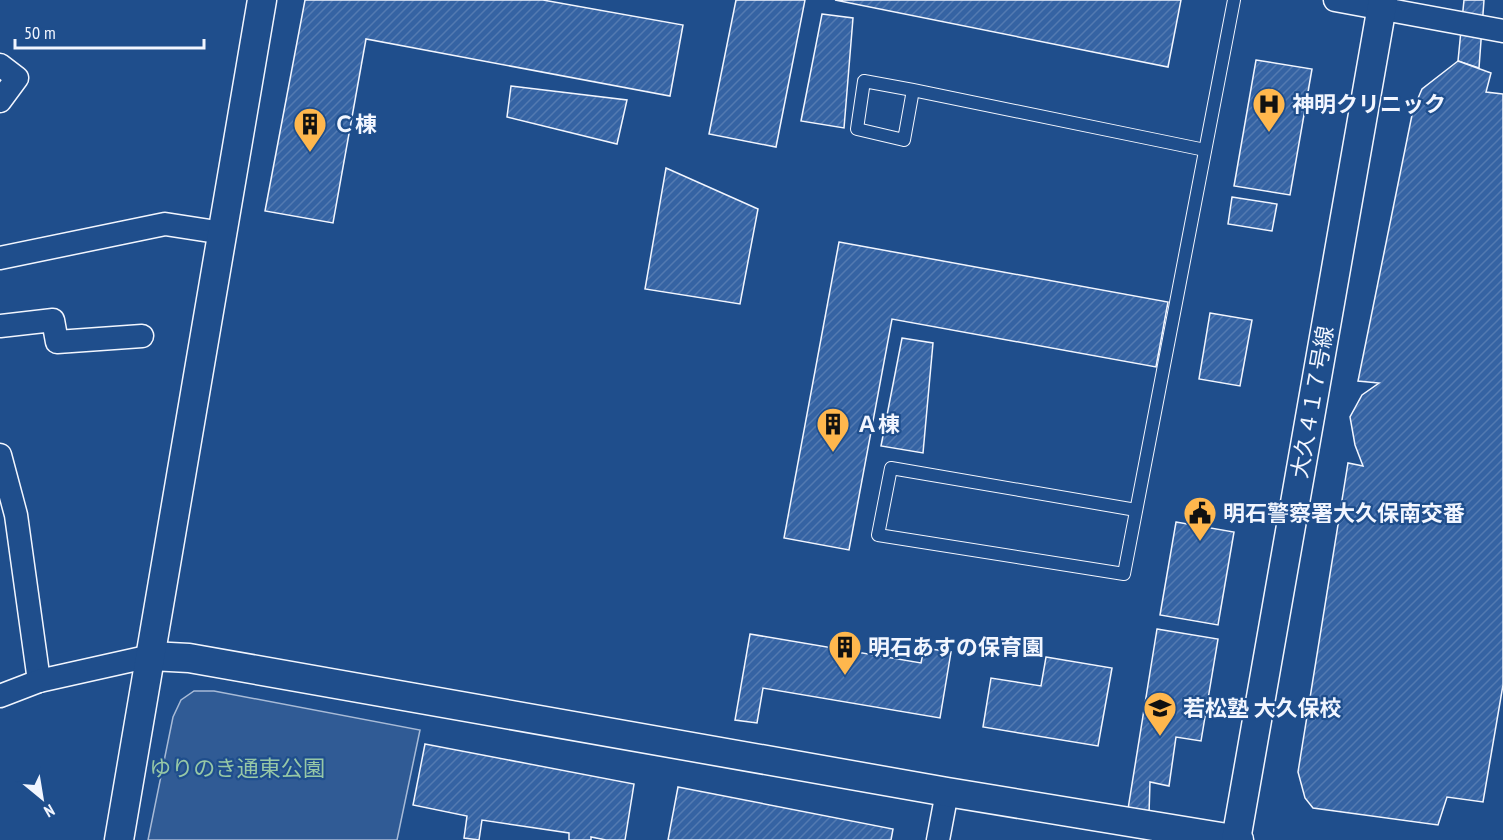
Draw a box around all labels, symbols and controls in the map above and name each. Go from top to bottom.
scale bar [15,12,204,50]
text: 50 m [24,21,56,44]
hospital icon: 神明クリニック [1251,86,1287,133]
place label: 神明クリニック [1292,90,1446,118]
building icon: Ｃ棟 [292,106,328,153]
place label: Ｃ棟 [333,110,377,138]
street label: 大久４１７号線 [1285,324,1339,480]
building icon: Ａ棟 [815,406,851,453]
place label: Ａ棟 [856,410,900,438]
public building icon: 明石警察署大久保南交番 [1182,495,1218,542]
place label: 明石警察署大久保南交番 [1223,499,1465,527]
building icon: 明石あすの保育園 [827,629,863,676]
place label: 明石あすの保育園 [868,633,1044,661]
school or university icon: 若松塾 大久保校 [1142,690,1178,737]
place label: 若松塾 大久保校 [1183,694,1342,722]
park label: ゆりのき通東公園 [149,754,325,782]
north arrow [12,768,72,828]
text: N [41,800,58,822]

